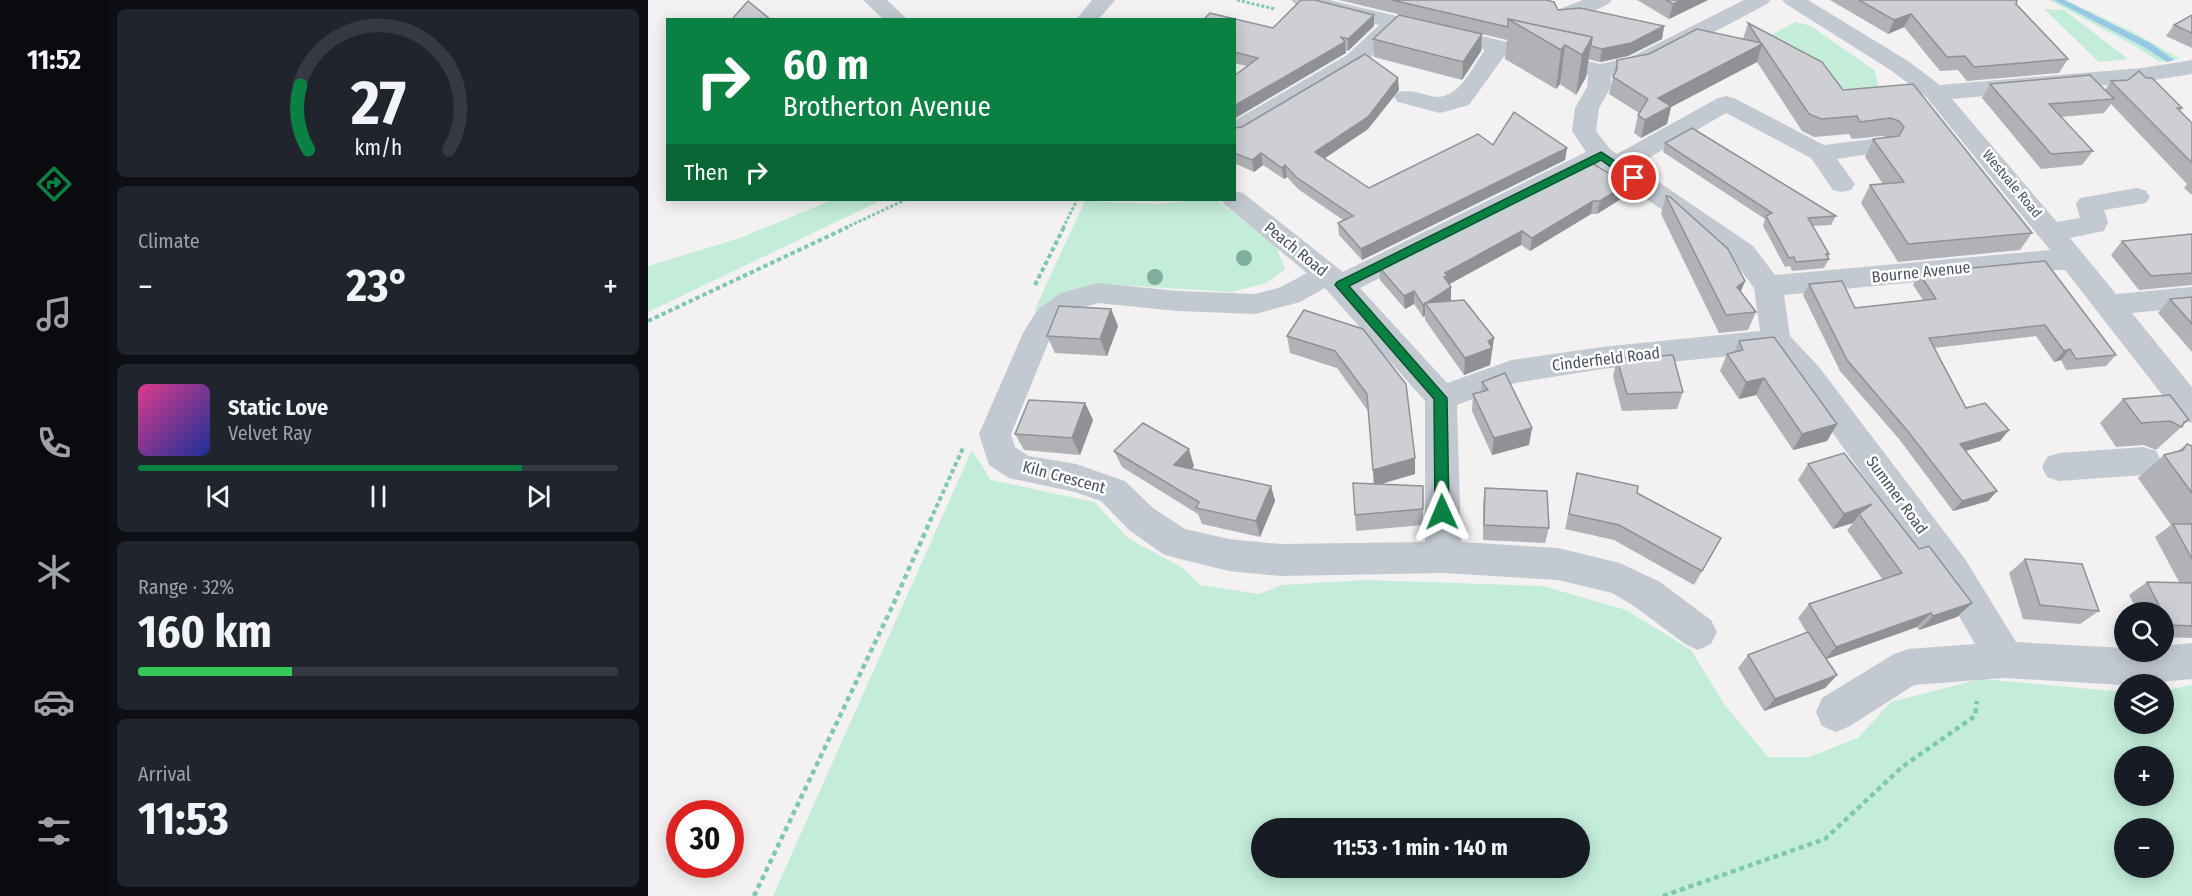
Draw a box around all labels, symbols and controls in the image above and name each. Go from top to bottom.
text: 60 m [783,40,869,90]
icon: right [684,42,762,120]
text: 11:52 [27,44,81,76]
text: 27 [349,66,406,141]
text: Brotherton Avenue [783,91,991,123]
text: km/h [354,136,402,162]
street label: Westvale Road [1979,147,2045,221]
pin [1608,152,1659,203]
icon: right [740,156,773,189]
text: Then [684,159,728,186]
icon: arrive [1617,161,1650,194]
icon: directions [33,163,75,205]
street label: Peach Road [1261,218,1331,280]
text: Climate [138,229,200,253]
street label: Bourne Avenue [1871,257,1971,287]
text: 23° [346,259,410,313]
text: − [138,267,153,307]
text: + [603,267,618,307]
icon: music [33,293,75,335]
street label: Cinderfield Road [1551,343,1661,375]
text: Static Love [228,394,328,421]
text: Velvet Ray [228,421,312,445]
icon: phone [33,422,75,464]
street label: Summer Road [1862,452,1932,538]
street label: Kiln Crescent [1021,457,1108,497]
icon: previous [202,480,235,513]
icon: pause [362,480,395,513]
icon: next [522,480,555,513]
position arrow [1410,480,1474,544]
icon: climate [33,551,75,593]
text: Range · 32% [138,575,234,599]
map controls [2114,602,2174,878]
button: search [2114,602,2174,662]
text: 160 km [138,605,272,659]
button: layers [2114,674,2174,734]
icon: car [33,681,75,723]
button: + [2114,746,2174,806]
text: Arrival [138,762,191,786]
text: 11:53 [138,792,229,846]
speed limit sign: 30 [666,800,744,878]
icon: filters [33,810,75,852]
button: − [2114,818,2174,878]
text: 11:53 · 1 min · 140 m [1333,834,1508,861]

